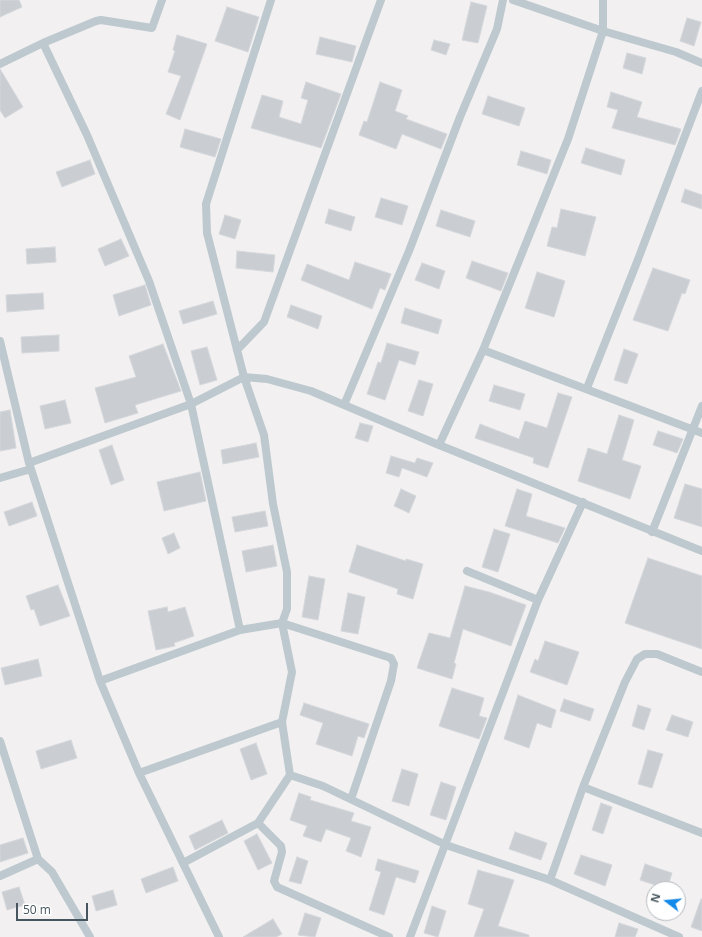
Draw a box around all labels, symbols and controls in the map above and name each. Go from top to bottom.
north arrow [646,881,686,921]
text: N [646,891,663,904]
scale bar [18,895,90,921]
text: 50 m [23,901,51,918]

